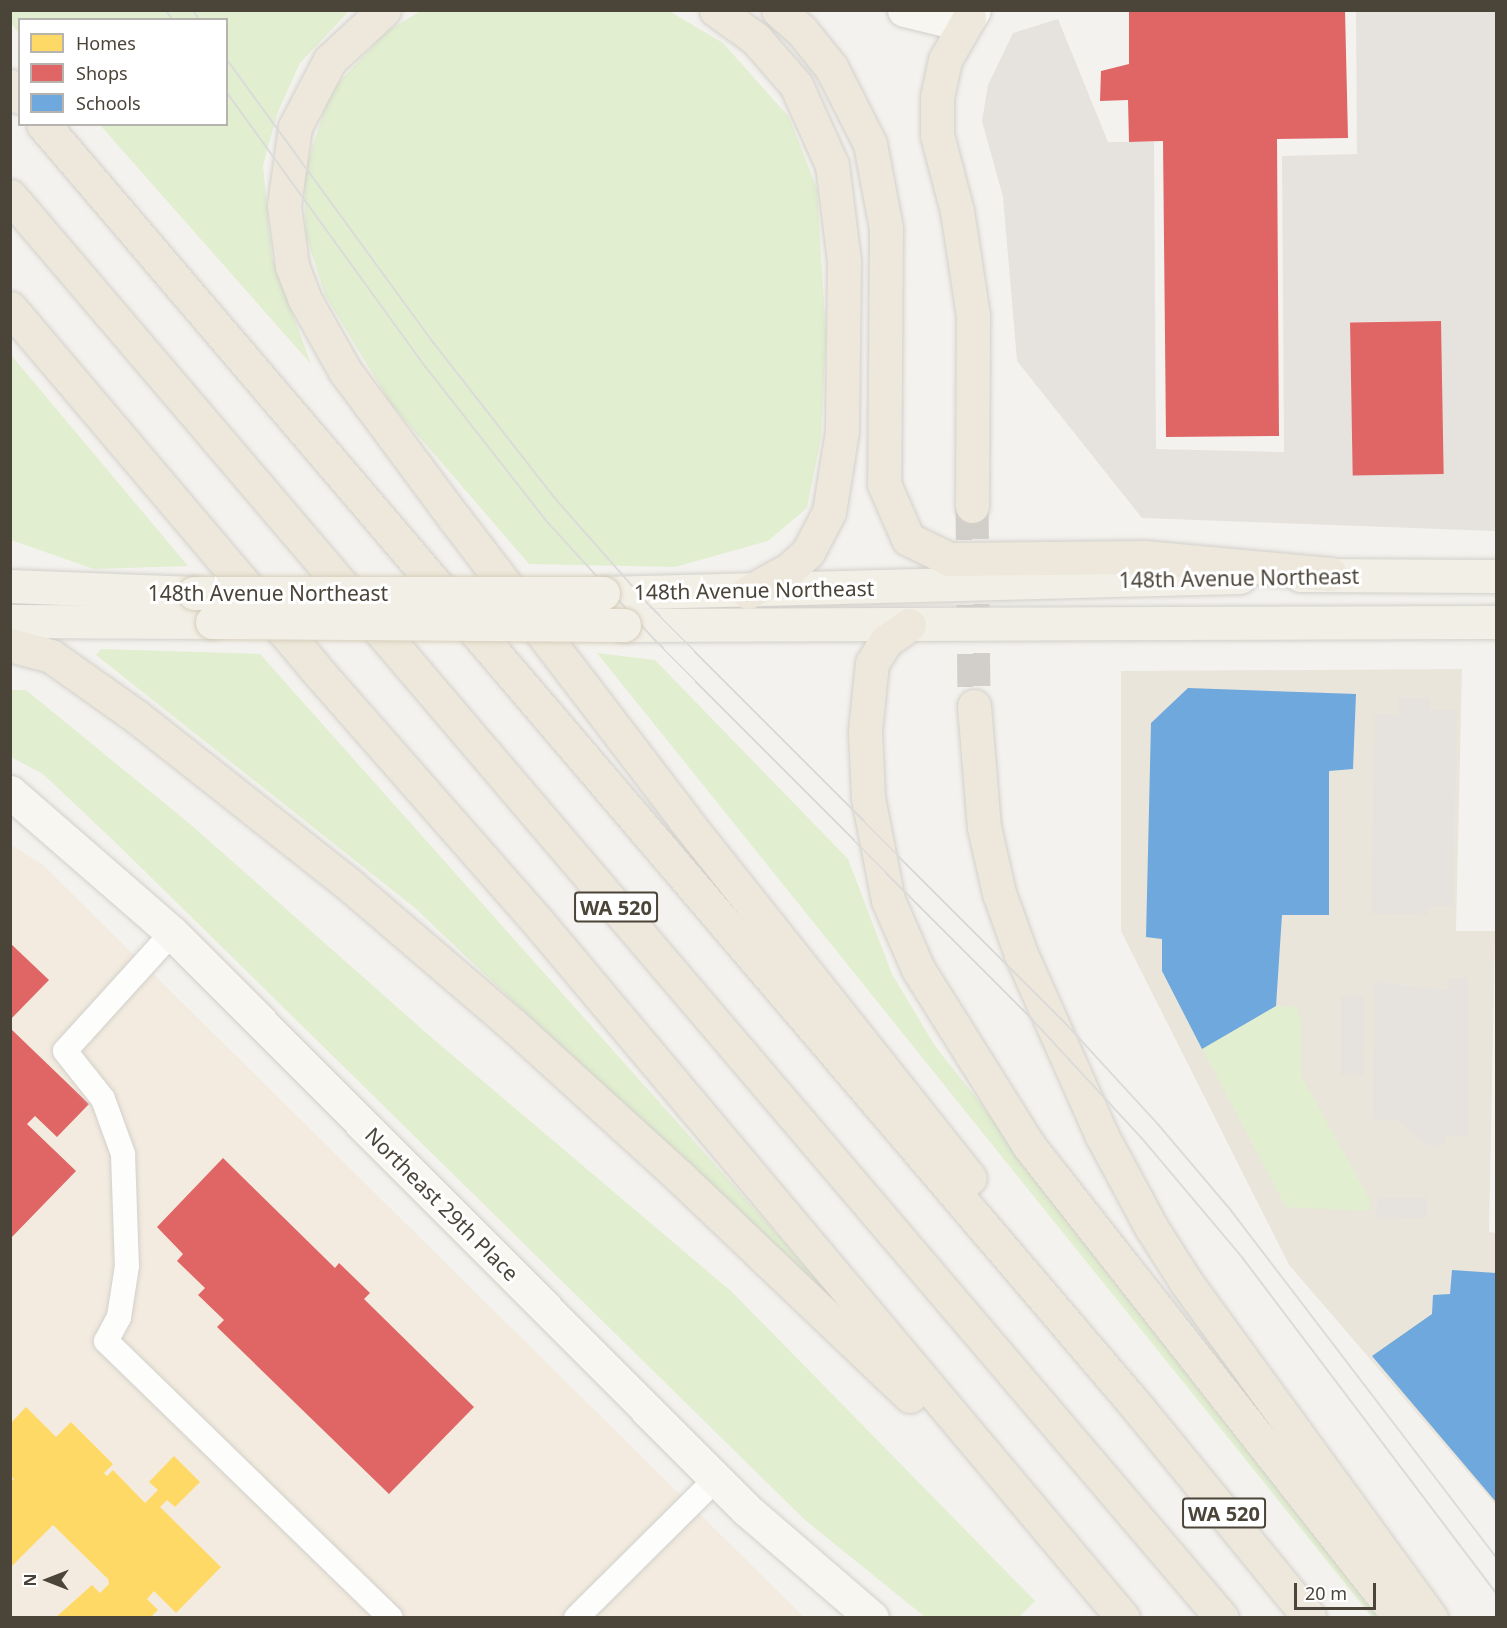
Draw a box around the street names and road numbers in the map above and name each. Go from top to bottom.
street label: 148th Avenue Northeast [1119,563,1359,593]
street label: 148th Avenue Northeast [634,575,874,605]
street label: 148th Avenue Northeast [148,580,388,606]
road number: WA 520 [574,890,658,924]
street label: Northeast 29th Place [360,1122,524,1286]
road number: WA 520 [1182,1496,1266,1530]

